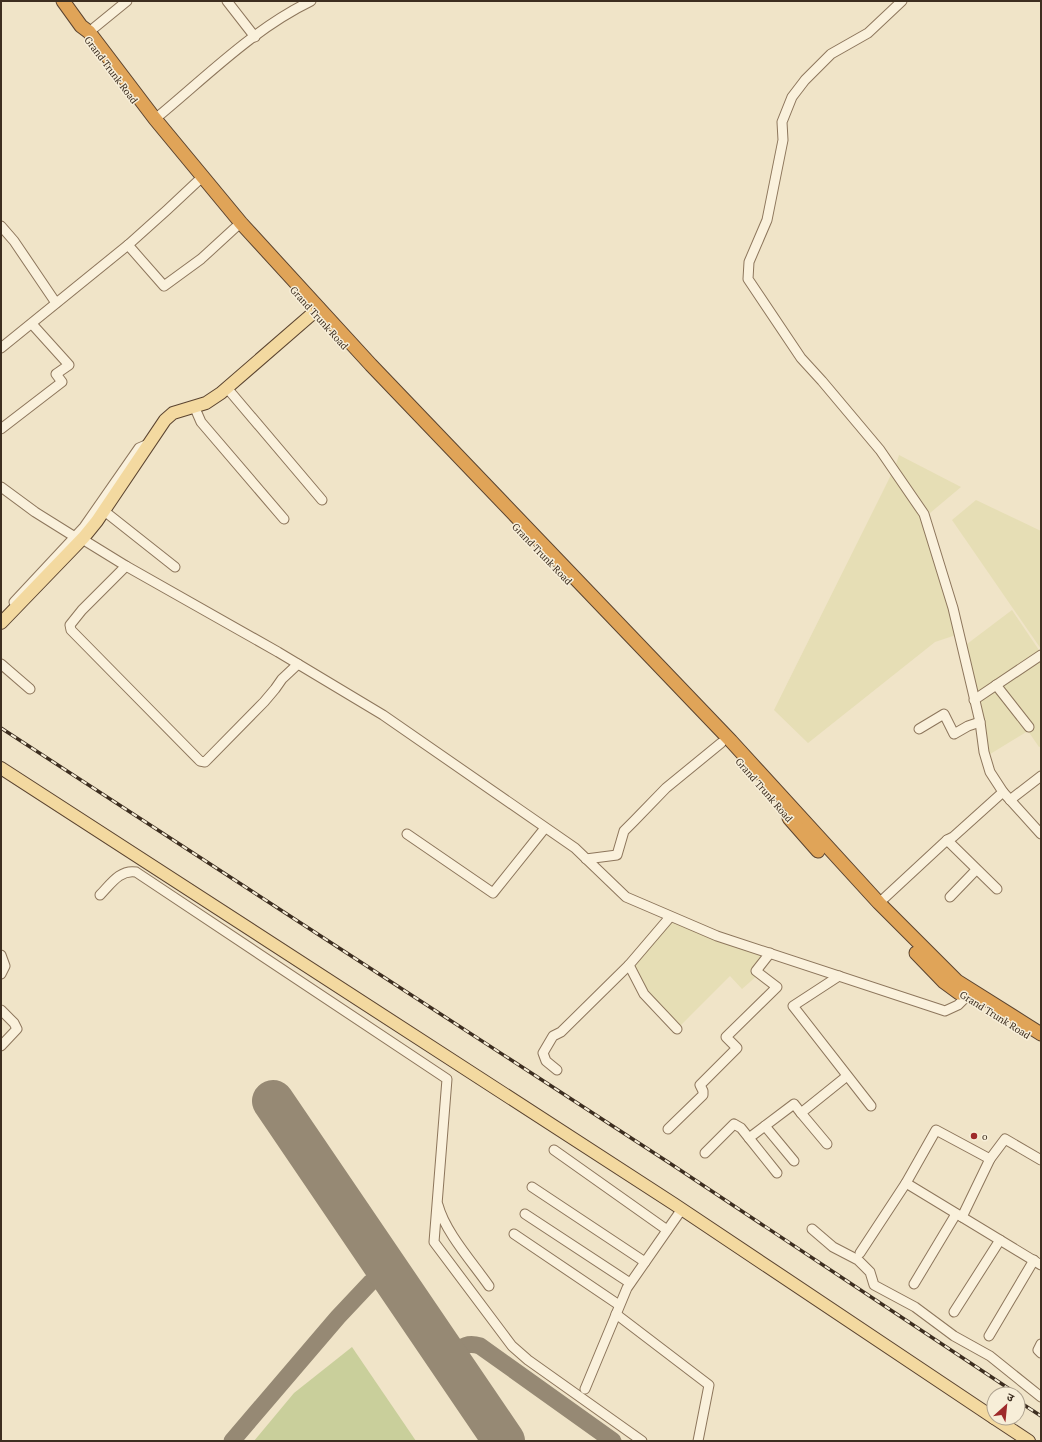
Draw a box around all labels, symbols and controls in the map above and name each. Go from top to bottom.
street label: Grand Trunk Road [81,34,141,107]
street label: Grand Trunk Road [287,284,351,353]
street label: Grand Trunk Road [509,520,575,588]
street label: Grand Trunk Road [733,755,796,825]
street label: Grand Trunk Road [957,988,1033,1042]
place label: o [982,1130,988,1143]
marker: o [969,1131,979,1141]
north arrow [986,1386,1026,1426]
text: उ [1004,1389,1017,1405]

